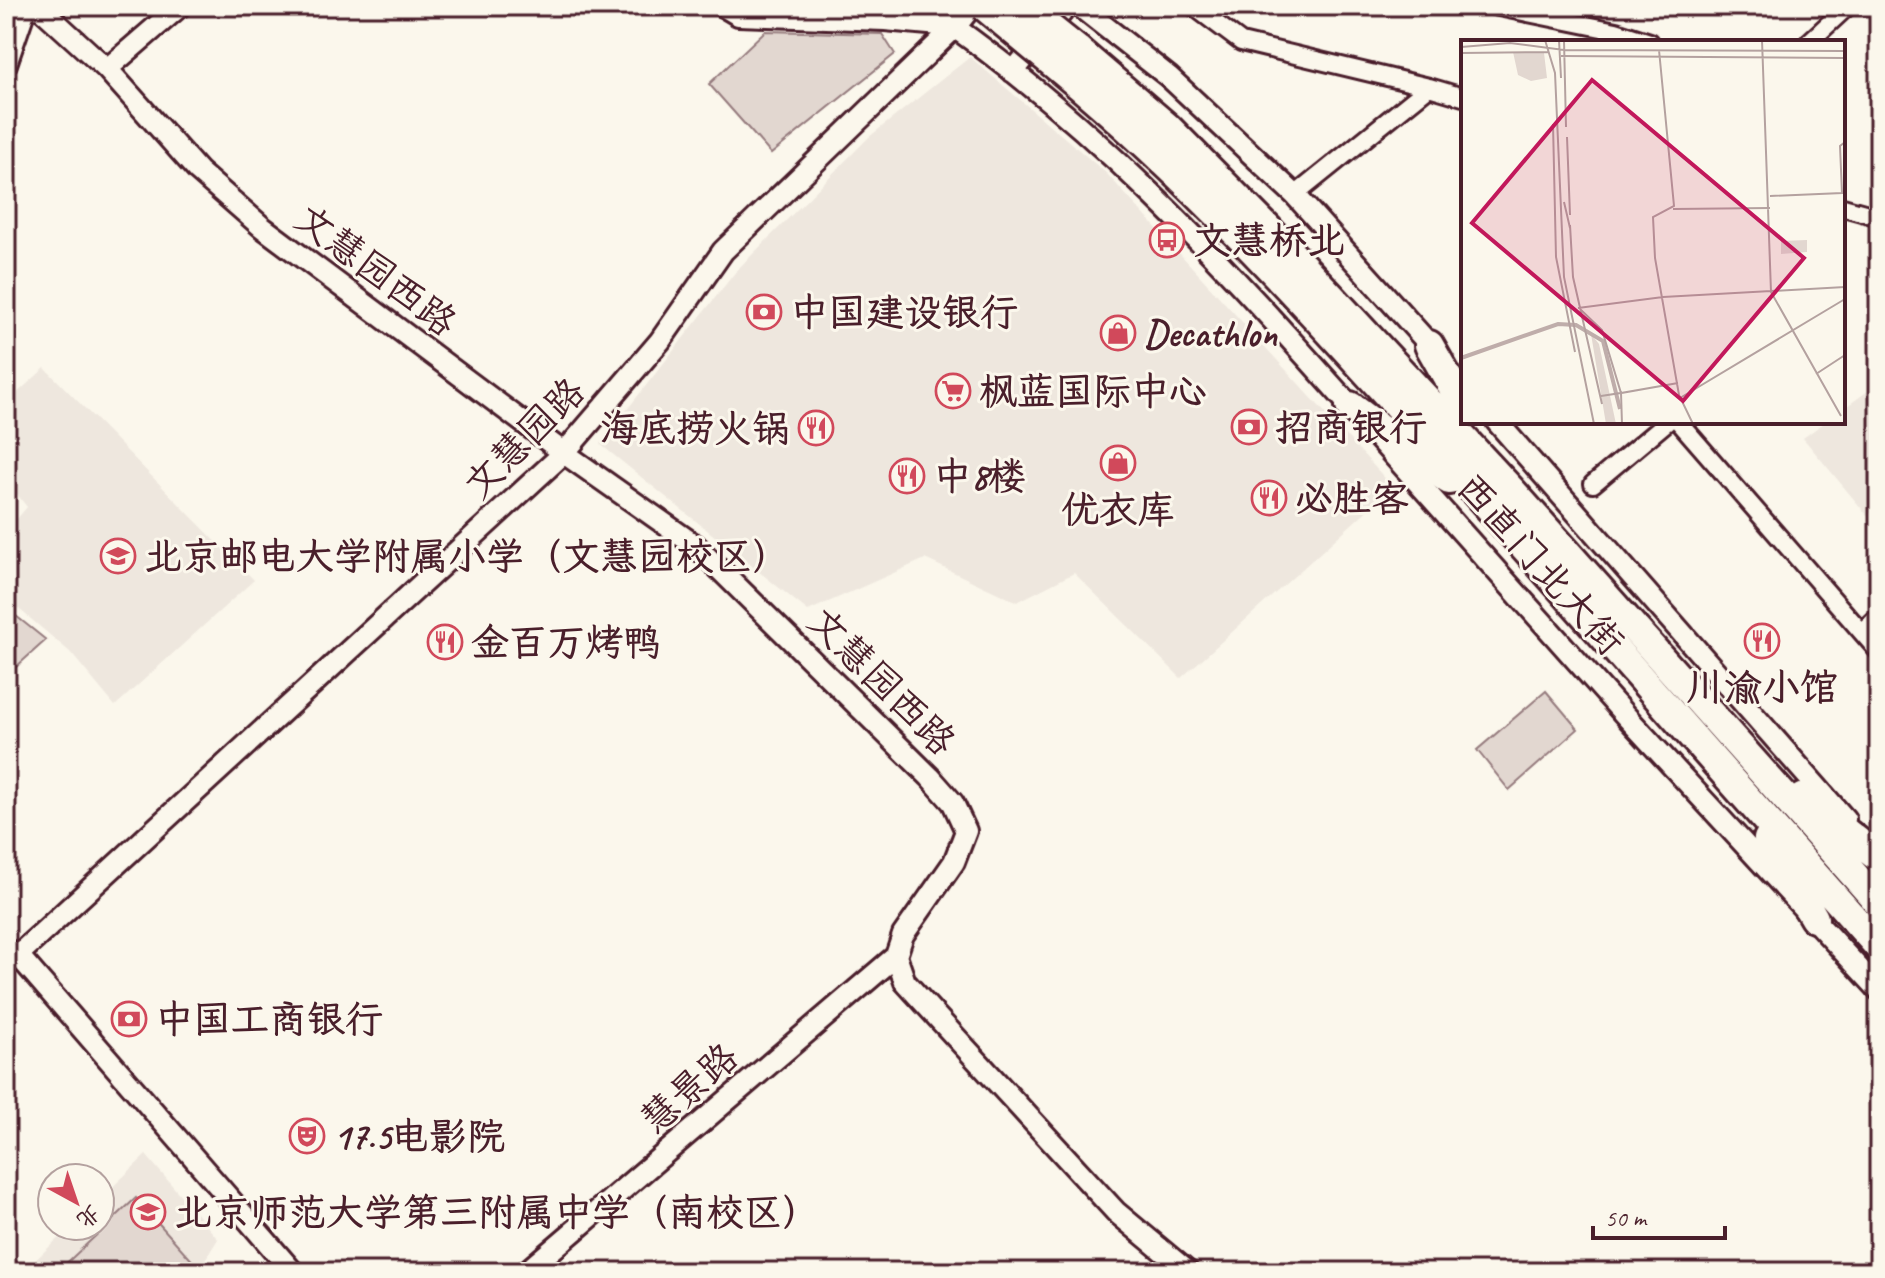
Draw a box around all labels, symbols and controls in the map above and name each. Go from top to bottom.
inset map [1461,40,1845,424]
street label: 文慧园西路 [286,194,466,346]
place label: 文慧桥北 [1193,217,1345,264]
bus stop icon: 文慧桥北 [1148,221,1186,259]
place label: 中国建设银行 [790,289,1018,336]
bank icon: 中国建设银行 [745,293,783,331]
place label: Decathlon [1144,310,1278,357]
shop icon: Decathlon [1099,314,1137,352]
street label: 文慧园路 [454,368,595,509]
place label: 枫蓝国际中心 [979,368,1207,415]
supermarket icon: 枫蓝国际中心 [934,372,972,410]
place label: 招商银行 [1275,404,1427,451]
place label: 海底捞火锅 [600,405,790,452]
bank icon: 招商银行 [1230,408,1268,446]
restaurant icon: 海底捞火锅 [797,409,835,447]
shop icon: 优衣库 [1099,444,1137,482]
place label: 中8楼 [933,453,1026,500]
restaurant icon: 中8楼 [888,457,926,495]
street label: 西直门北大街 [1447,464,1634,665]
place label: 必胜客 [1295,475,1409,522]
restaurant icon: 必胜客 [1250,479,1288,517]
place label: 优衣库 [1061,486,1175,533]
place label: 北京邮电大学附属小学（文慧园校区） [144,533,790,580]
school or university icon: 北京邮电大学附属小学（文慧园校区） [99,537,137,575]
street label: 文慧园西路 [798,598,965,765]
place label: 金百万烤鸭 [471,619,661,666]
restaurant icon: 川渝小馆 [1743,622,1781,660]
restaurant icon: 金百万烤鸭 [426,623,464,661]
place label: 川渝小馆 [1686,664,1838,711]
place label: 中国工商银行 [155,996,383,1043]
bank icon: 中国工商银行 [110,1000,148,1038]
street label: 慧景路 [631,1033,748,1144]
place label: 17.5电影院 [333,1113,505,1160]
theatre icon: 17.5电影院 [288,1117,326,1155]
north arrow [36,1162,116,1242]
place label: 北京师范大学第三附属中学（南校区） [174,1189,820,1236]
scale bar [1593,1190,1725,1240]
school or university icon: 北京师范大学第三附属中学（南校区） [129,1193,167,1231]
text: 北 [71,1199,106,1234]
text: 50 m [1605,1203,1648,1233]

